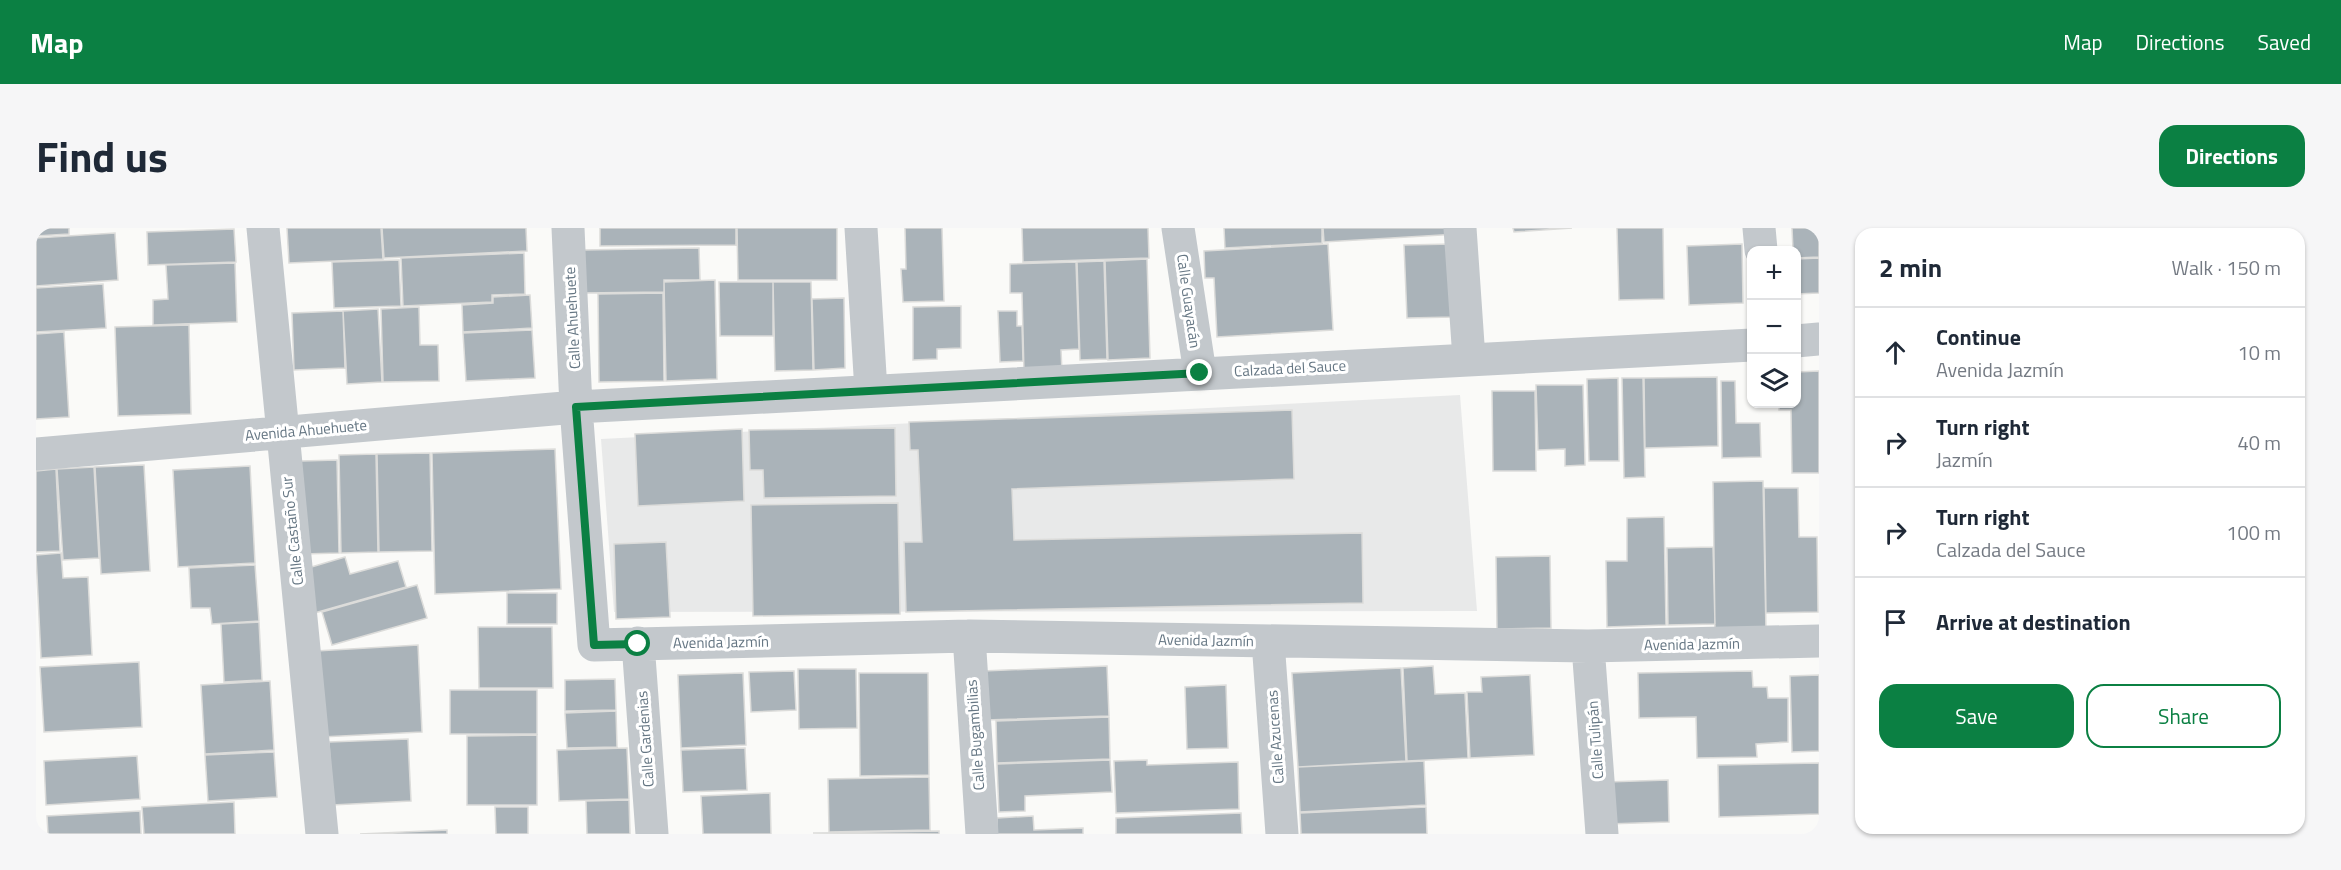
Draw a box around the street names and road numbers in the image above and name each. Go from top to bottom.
street label: Calle Guayacán [1171,252,1207,350]
street label: Calle Ahuehuete [558,266,586,370]
street label: Calzada del Sauce [1233,354,1347,382]
street label: Avenida Ahuehuete [244,413,368,447]
street label: Calle Castaño Sur [275,475,309,587]
street label: Avenida Jazmín [1158,628,1254,652]
street label: Avenida Jazmín [673,630,769,654]
street label: Avenida Jazmín [1644,632,1740,656]
street label: Calle Bugambilias [960,679,990,791]
street label: Calle Azucenas [1260,689,1290,785]
street label: Calle Gardenias [630,690,660,788]
street label: Calle Tulipán [1581,700,1609,780]

